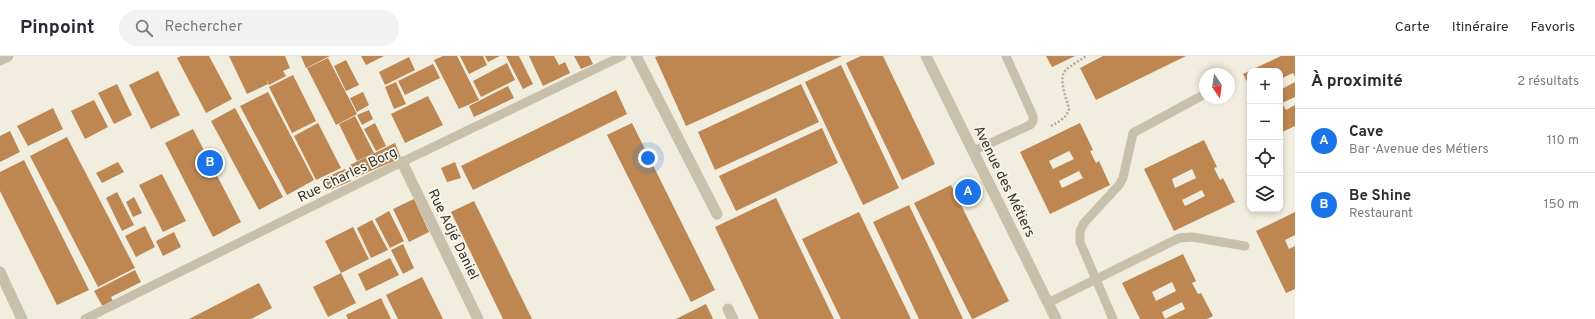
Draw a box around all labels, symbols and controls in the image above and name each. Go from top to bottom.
search box [119,10,399,46]
text: Pinpoint [20,16,95,40]
icon: search [133,17,155,39]
text: Rechercher [165,18,243,37]
text: Carte [1395,19,1430,36]
text: Itinéraire [1452,19,1509,36]
text: Favoris [1531,19,1575,36]
north arrow [1199,68,1235,104]
map controls [1247,68,1283,212]
button: + [1247,68,1283,104]
text: À proximité [1311,71,1403,93]
text: 2 résultats [1517,74,1579,90]
button: − [1247,104,1283,140]
street label: Avenue des Métiers [969,123,1038,240]
text: Cave [1349,123,1383,142]
text: A [1319,133,1329,149]
text: 110 m [1547,133,1579,149]
button: locate [1247,140,1283,176]
text: Bar · Avenue des Métiers [1349,142,1489,158]
street label: Rue Charles Borg [295,144,400,207]
pin: B [197,148,223,178]
your location [638,148,658,168]
button: layers [1247,176,1283,212]
pin: A [955,177,981,207]
street label: Rue Adjé Daniel [423,187,482,283]
text: Be Shine [1349,187,1411,206]
text: B [1320,197,1328,213]
text: 150 m [1544,197,1579,213]
text: Restaurant [1349,206,1413,222]

